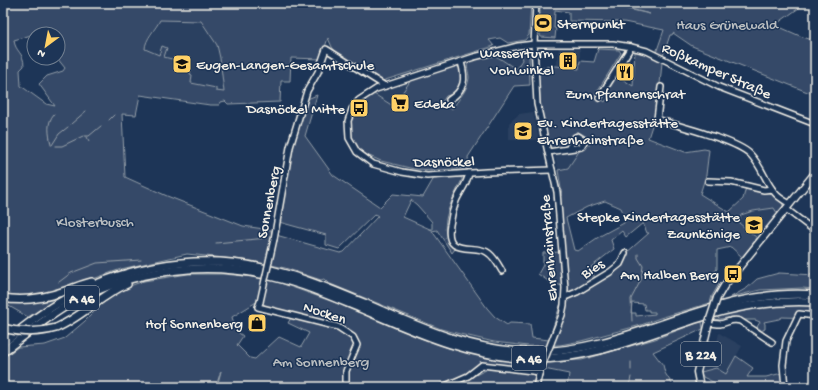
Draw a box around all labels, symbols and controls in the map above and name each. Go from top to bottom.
sports icon: Sternpunkt [532,12,554,34]
place label: Sternpunkt [557,16,626,34]
park label: Haus Grünewald [676,17,779,35]
north arrow [26,26,66,66]
street label: Roßkamper Straße [659,40,774,104]
place label: Wasserturm Vohwinkel [480,45,554,80]
text: N [36,46,48,60]
building icon: Wasserturm Vohwinkel [557,50,579,72]
school or university icon: Eugen-Langen-Gesamtschule [171,53,193,75]
place label: Eugen-Langen-Gesamtschule [196,57,374,75]
restaurant icon: Zum Pfannenschrat [614,61,636,83]
place label: Zum Pfannenschrat [565,86,687,104]
supermarket icon: Edeka [389,92,411,114]
place label: Edeka [414,96,456,114]
bus stop icon: Dasnöckel Mitte [348,97,370,119]
place label: Dasnöckel Mitte [245,101,345,119]
place label: Ev. Kindertagesstätte Ehrenhainstraße [537,115,678,150]
school or university icon: Ev. Kindertagesstätte Ehrenhainstraße [512,120,534,142]
street label: Dasnöckel [412,153,475,173]
street label: Sonnenberg [254,165,286,240]
street label: Ehrenhainstraße [537,194,563,302]
place label: Stepke Kindertagesstätte Zaunkönige [577,209,740,244]
park label: Klosterbusch [56,214,134,232]
school or university icon: Stepke Kindertagesstätte Zaunkönige [743,214,765,236]
street label: Bies [577,255,608,284]
bus stop icon: Am Halben Berg [722,263,744,285]
place label: Am Halben Berg [620,267,719,285]
road number: A 46 [65,286,99,310]
street label: Nocken [301,299,348,329]
shop icon: Hof Sonnenberg [246,312,268,334]
place label: Hof Sonnenberg [145,316,243,334]
road number: B 224 [681,342,721,366]
road number: A 46 [512,346,546,370]
park label: Am Sonnenberg [273,354,369,372]

